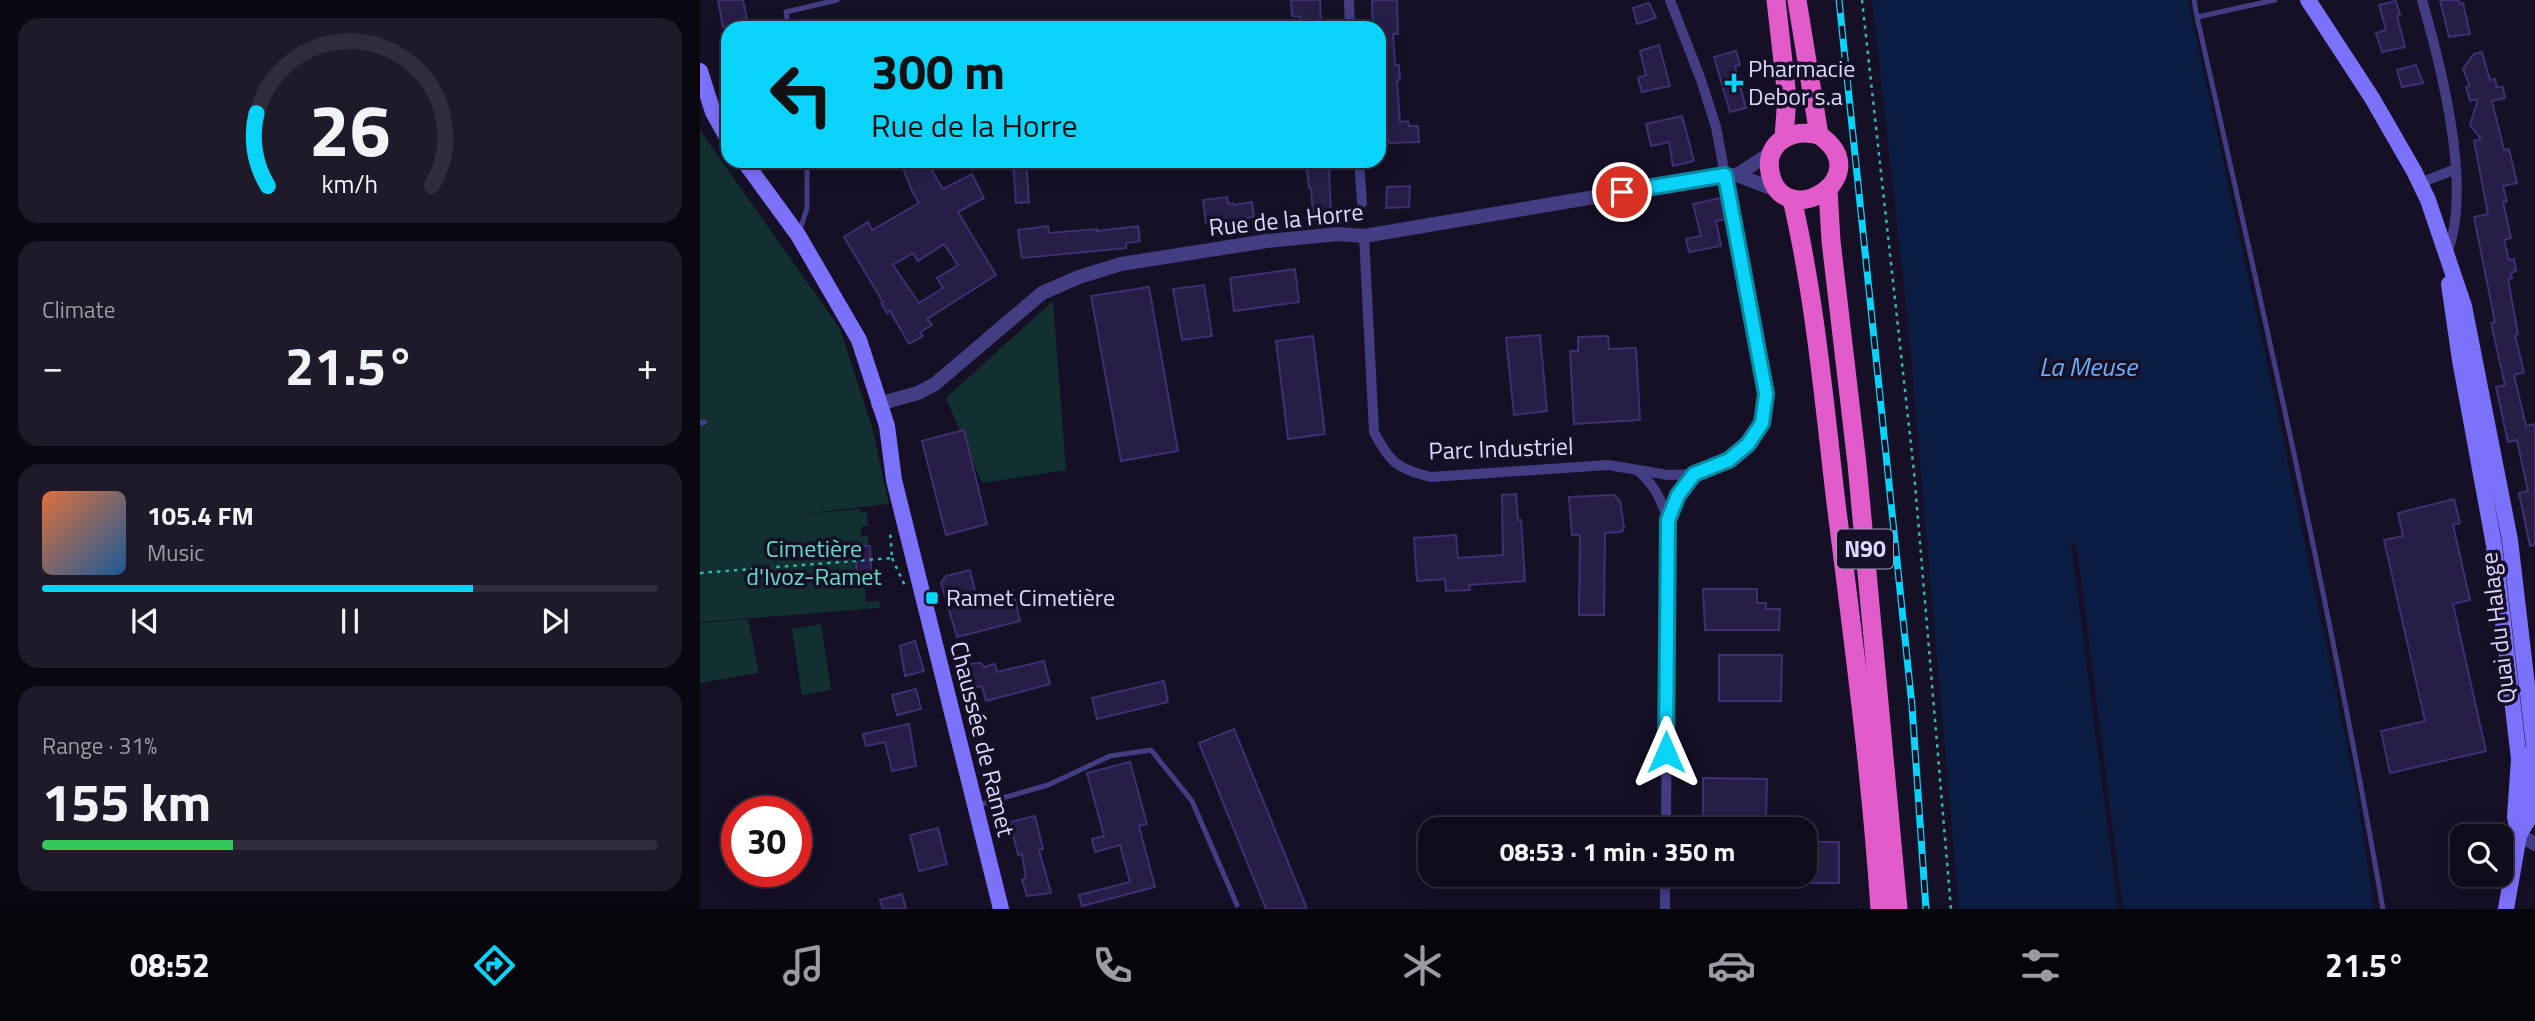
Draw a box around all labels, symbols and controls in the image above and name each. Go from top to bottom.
text: 300 m [871,33,1005,108]
icon: left [756,49,847,140]
place label: Pharmacie Debor s.a [1748,50,1855,114]
text: 26 [309,75,391,185]
marker: Pharmacie Debor s.a [1726,75,1742,91]
text: Rue de la Horre [871,101,1078,149]
pin [1592,162,1652,222]
text: km/h [322,165,378,203]
icon: arrive [1603,173,1641,211]
street label: Rue de la Horre [1207,193,1365,245]
text: Climate [42,292,115,327]
text: 21.5° [285,326,415,405]
text: − [42,337,63,395]
text: + [637,337,658,395]
water label: La Meuse [2039,347,2139,386]
street label: Parc Industriel [1428,427,1574,469]
text: 105.4 FM [147,496,254,535]
park label: Cimetière d'Ivoz-Ramet [746,530,882,594]
road number: N90 [1837,530,1893,568]
text: Music [147,535,204,570]
street label: Quai du Halage [2470,550,2524,706]
place label: Ramet Cimetière [946,579,1115,615]
marker: Ramet Cimetière [924,590,940,606]
icon: previous [126,602,164,640]
icon: pause [331,602,369,640]
icon: next [536,602,574,640]
street label: Chaussée de Ramet [941,637,1025,841]
position arrow [1629,715,1703,789]
text: Range · 31% [42,728,157,763]
text: 155 km [42,762,211,841]
speed limit sign: 30 [721,796,812,887]
map controls [2450,824,2513,887]
button: search [2450,824,2513,887]
text: 08:53 · 1 min · 350 m [1500,832,1735,871]
text: 08:52 [130,941,210,989]
icon: directions [470,941,519,990]
icon: music [779,941,828,990]
icon: phone [1088,941,1137,990]
icon: climate [1398,941,1447,990]
icon: car [1707,941,1756,990]
icon: filters [2016,941,2065,990]
text: 21.5° [2325,941,2405,989]

